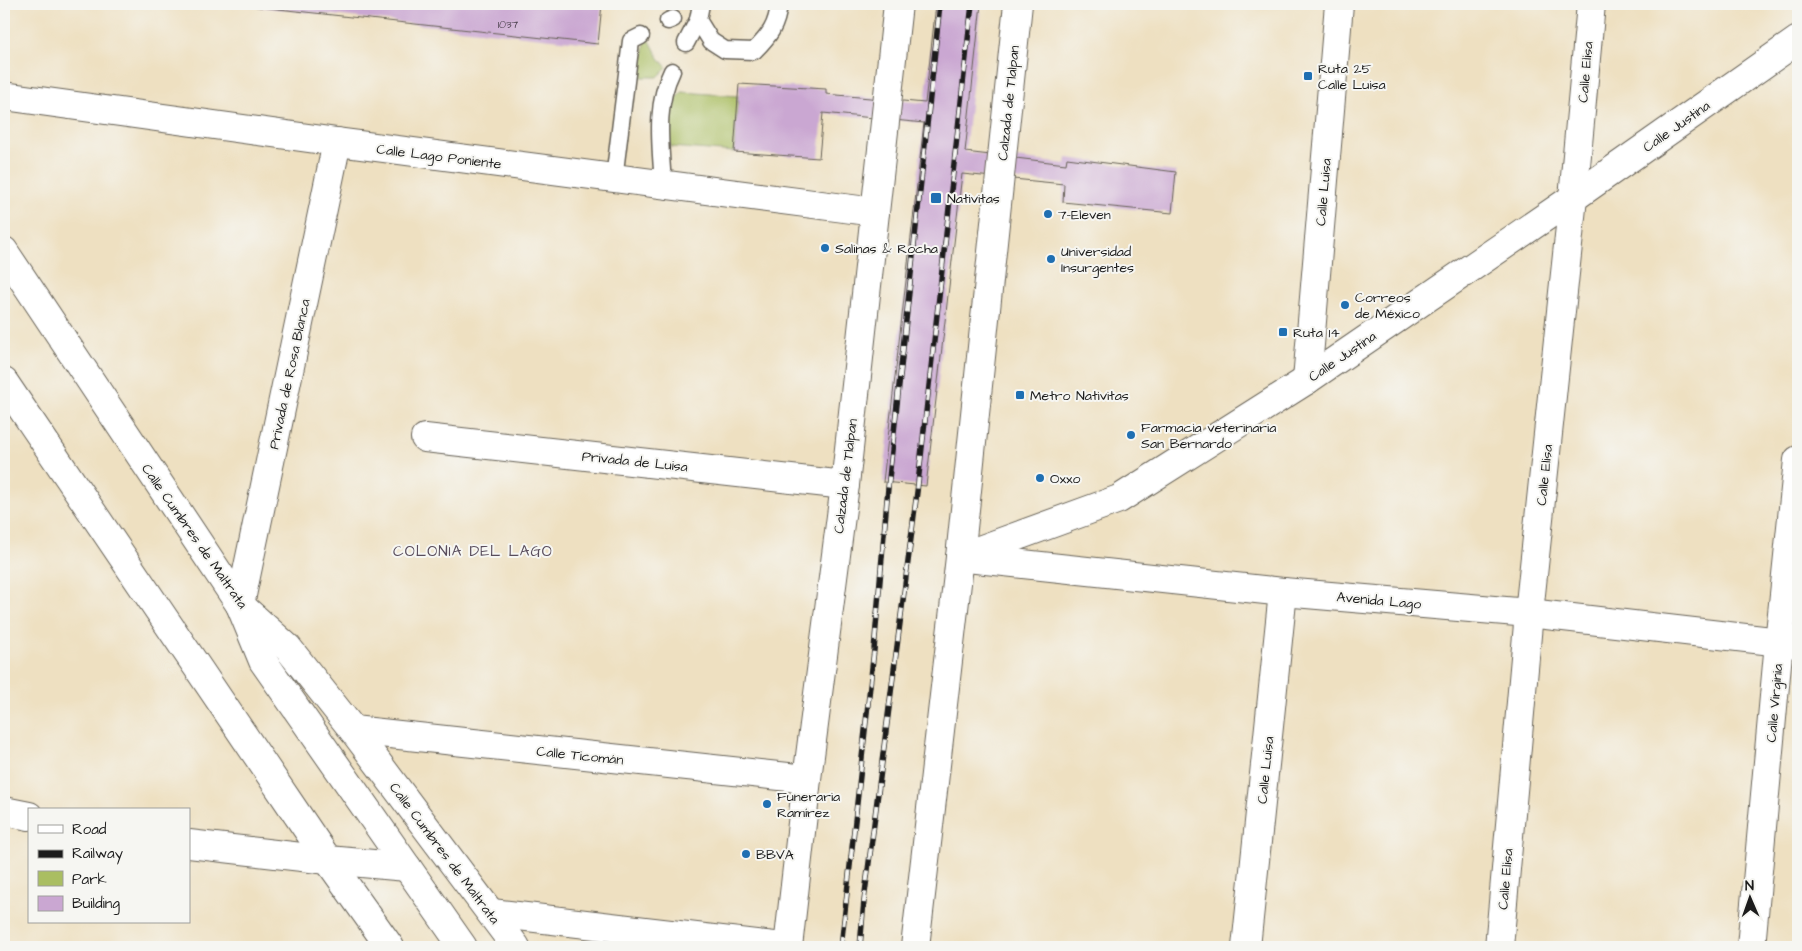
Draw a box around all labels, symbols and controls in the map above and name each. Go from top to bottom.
house number: 1037 [498,17,519,32]
street label: Calle Elisa [1573,41,1599,104]
street label: Calzada de Tlalpan [993,45,1025,162]
place label: Ruta 25 Calle Luisa [1318,59,1386,95]
marker: Ruta 25 Calle Luisa [1302,70,1314,82]
street label: Calle Justina [1639,96,1714,157]
street label: Calle Lago Poniente [375,139,503,175]
street label: Calle Luisa [1311,157,1337,227]
place label: Nativitas [947,189,1000,209]
marker: Nativitas [929,191,943,205]
place label: 7-Eleven [1058,205,1111,225]
marker: 7-Eleven [1042,208,1054,220]
place label: Salinas & Rocha [835,239,938,259]
marker: Salinas & Rocha [819,242,831,254]
place label: Universidad Insurgentes [1061,242,1134,278]
marker: Universidad Insurgentes [1045,253,1057,265]
place label: Correos de México [1355,288,1420,324]
street label: Privada de Rosa Blanca [264,297,316,451]
marker: Correos de México [1339,299,1351,311]
place label: Ruta 14 [1293,323,1340,343]
marker: Ruta 14 [1277,326,1289,338]
street label: Calle Justina [1305,327,1381,387]
place label: Metro Nativitas [1030,386,1129,406]
marker: Metro Nativitas [1014,389,1026,401]
street label: Calzada de Tlalpan [829,417,863,535]
place label: Farmacia veterinaria San Bernardo [1141,418,1276,454]
marker: Farmacia veterinaria San Bernardo [1125,429,1137,441]
street label: Calle Elisa [1532,444,1558,507]
street label: Privada de Luisa [581,446,689,478]
street label: Calle Cumbres de Maltrata [136,460,252,613]
place label: Oxxo [1050,469,1081,489]
marker: Oxxo [1034,472,1046,484]
district label: COLONIA DEL LAGO [393,541,553,562]
street label: Avenida Lago [1336,587,1422,615]
street label: Calle Virginia [1762,663,1788,743]
street label: Calle Luisa [1253,735,1279,805]
street label: Calle Ticomán [535,741,624,770]
street label: Calle Cumbres de Maltrata [384,779,504,929]
place label: Funeraria Ramírez [777,787,840,823]
marker: Funeraria Ramírez [761,798,773,810]
legend [28,808,190,924]
text: Road [72,819,107,840]
text: Railway [72,843,123,865]
place label: BBVA [756,845,794,865]
marker: BBVA [740,848,752,860]
street label: Calle Elisa [1493,848,1519,911]
text: Park [72,869,107,890]
north arrow [1724,874,1774,924]
text: N [1745,876,1755,896]
text: Building [72,893,120,915]

